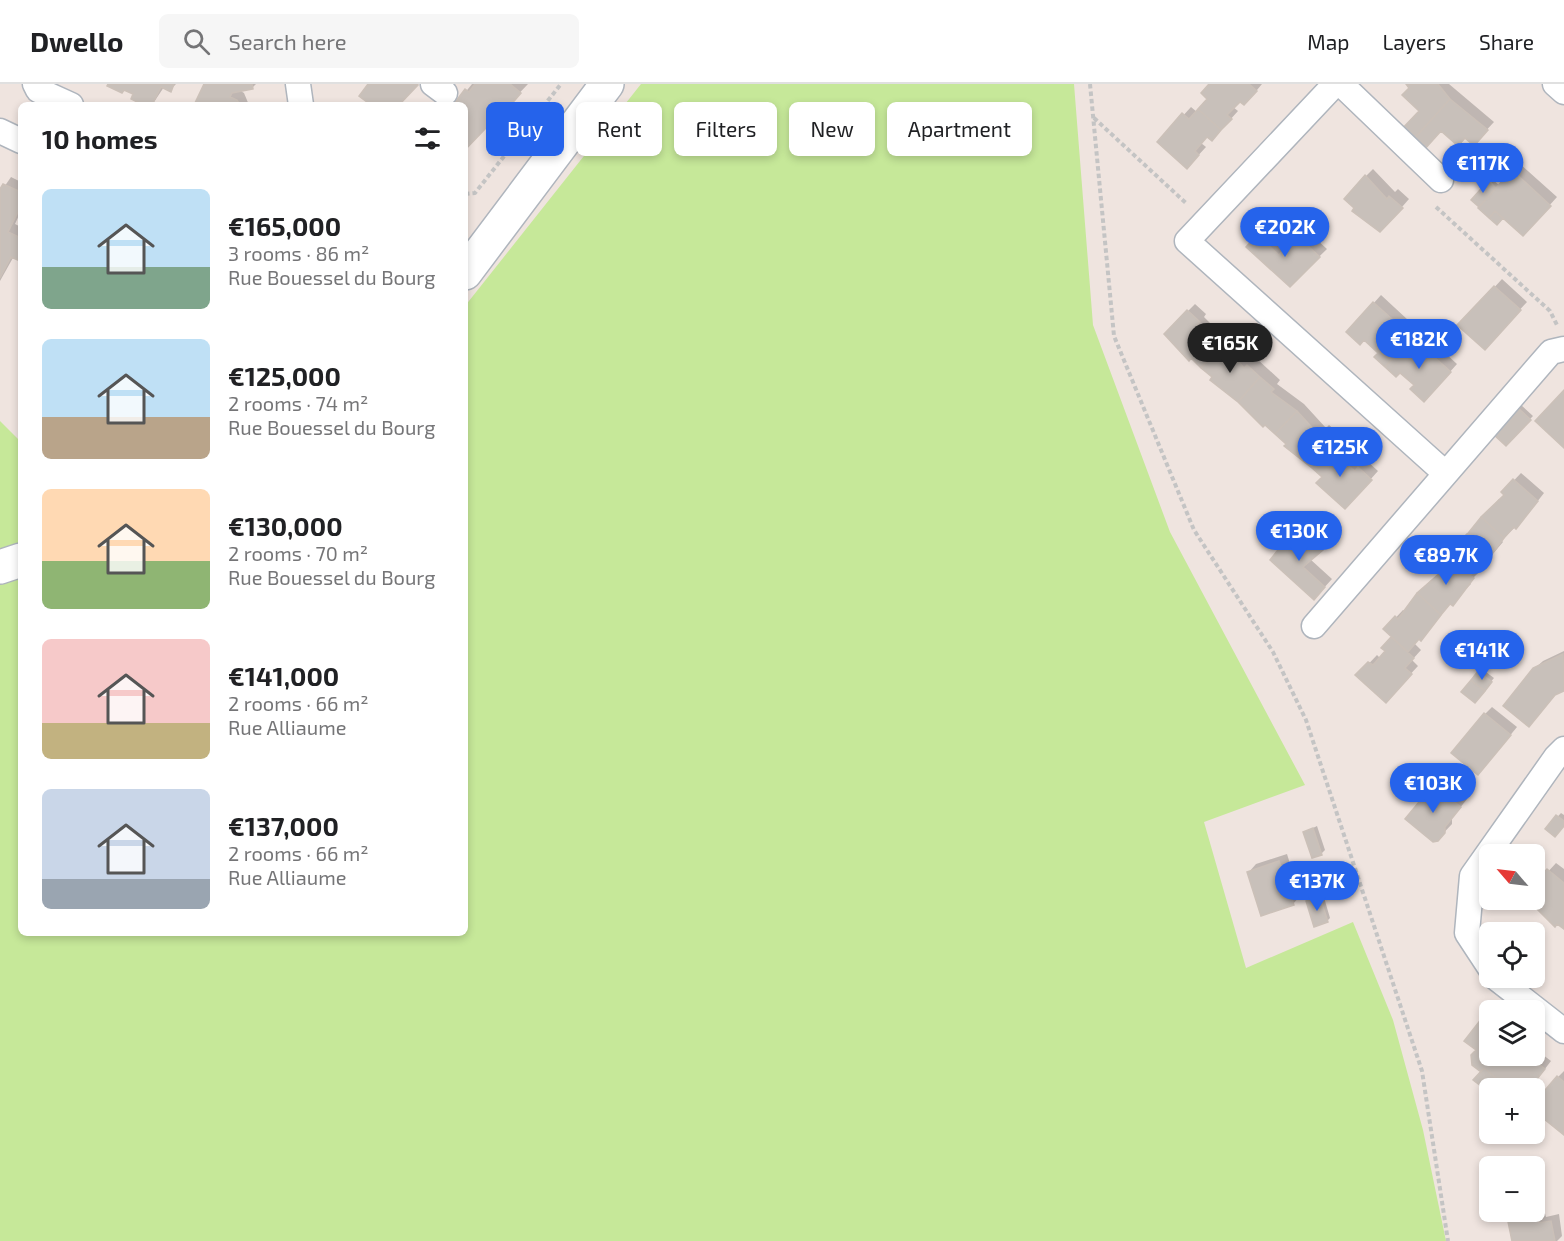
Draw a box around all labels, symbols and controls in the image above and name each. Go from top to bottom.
search box [159,14,579,68]
text: Dwello [30,24,123,58]
icon: search [180,25,213,58]
text: Search here [228,28,347,54]
text: Map [1307,29,1349,54]
text: Layers [1382,29,1446,54]
text: Share [1479,29,1534,54]
chip: Buy [486,102,564,156]
chip: Rent [576,102,662,156]
chip: Filters [674,102,777,156]
chip: New [789,102,875,156]
chip: Apartment [887,102,1032,156]
icon: filters [411,122,444,155]
text: 10 homes [42,123,158,154]
pin: €117K [1441,143,1525,194]
text: €117K [1456,150,1510,174]
pin: €202K [1243,207,1327,258]
text: €165,000 [228,210,341,241]
icon: home [90,213,162,285]
text: €202K [1254,214,1316,238]
text: 3 rooms · 86 m² [228,241,369,265]
text: Rue Bouessel du Bourg [228,265,435,289]
pin: €182K [1377,319,1461,370]
pin: €165K [1188,323,1272,374]
text: €182K [1390,326,1448,350]
text: €165K [1202,330,1259,354]
text: €125,000 [228,360,341,391]
icon: home [90,363,162,435]
text: 2 rooms · 74 m² [228,391,368,415]
text: Rue Bouessel du Bourg [228,415,435,439]
pin: €125K [1298,427,1382,478]
text: €125K [1312,434,1368,458]
text: €130,000 [228,510,343,541]
pin: €130K [1257,511,1341,562]
icon: home [90,513,162,585]
text: €130K [1270,518,1328,542]
pin: €89.7K [1397,535,1495,586]
text: 2 rooms · 70 m² [228,541,368,565]
text: €89.7K [1414,542,1478,566]
text: Rue Bouessel du Bourg [228,565,435,589]
pin: €141K [1440,630,1524,681]
text: €141K [1454,637,1510,661]
text: €141,000 [228,660,339,691]
icon: home [90,663,162,735]
text: 2 rooms · 66 m² [228,691,369,715]
text: Rue Alliaume [228,715,346,739]
pin: €103K [1391,763,1475,814]
text: €103K [1404,770,1462,794]
text: €137,000 [228,810,339,841]
icon: home [90,813,162,885]
text: 2 rooms · 66 m² [228,841,369,865]
north arrow [1479,844,1545,910]
map controls [1479,844,1545,1222]
pin: €137K [1275,861,1359,912]
text: Rue Alliaume [228,865,346,889]
text: €137K [1289,868,1345,892]
button: locate [1479,922,1545,988]
button: layers [1479,1000,1545,1066]
button: + [1479,1078,1545,1144]
button: − [1479,1156,1545,1222]

